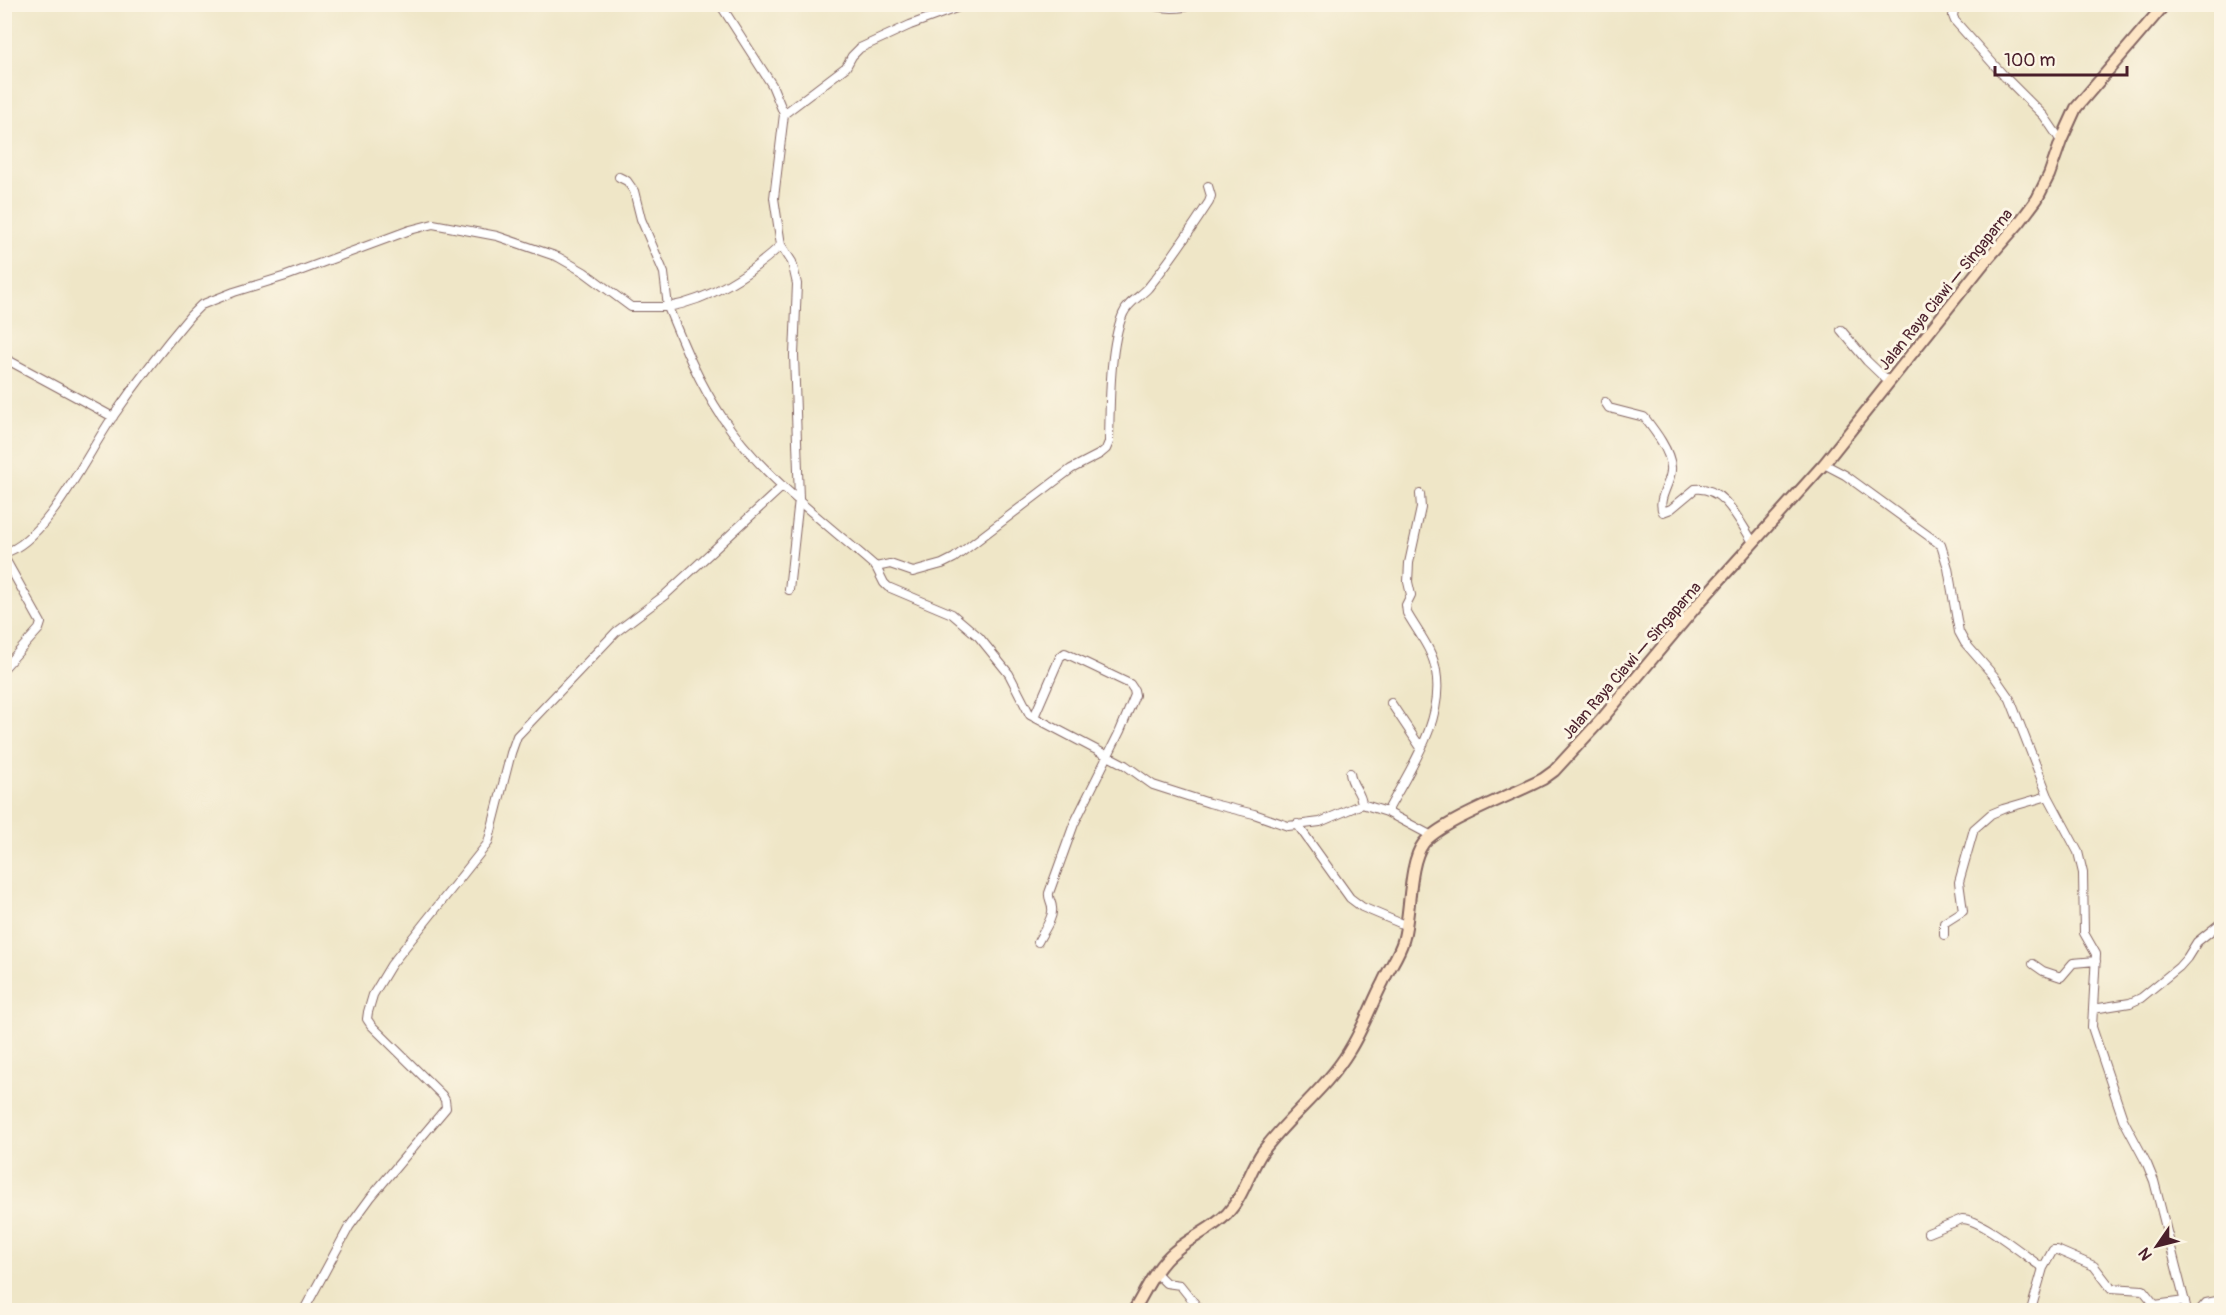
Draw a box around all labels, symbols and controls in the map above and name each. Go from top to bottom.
scale bar [1995,39,2127,77]
text: 100 m [2004,49,2056,72]
street label: Jalan Raya Ciawi — Singaparna [1874,205,2017,374]
street label: Jalan Raya Ciawi — Singaparna [1558,578,1706,743]
north arrow [2127,1216,2187,1276]
text: N [2134,1244,2157,1264]

